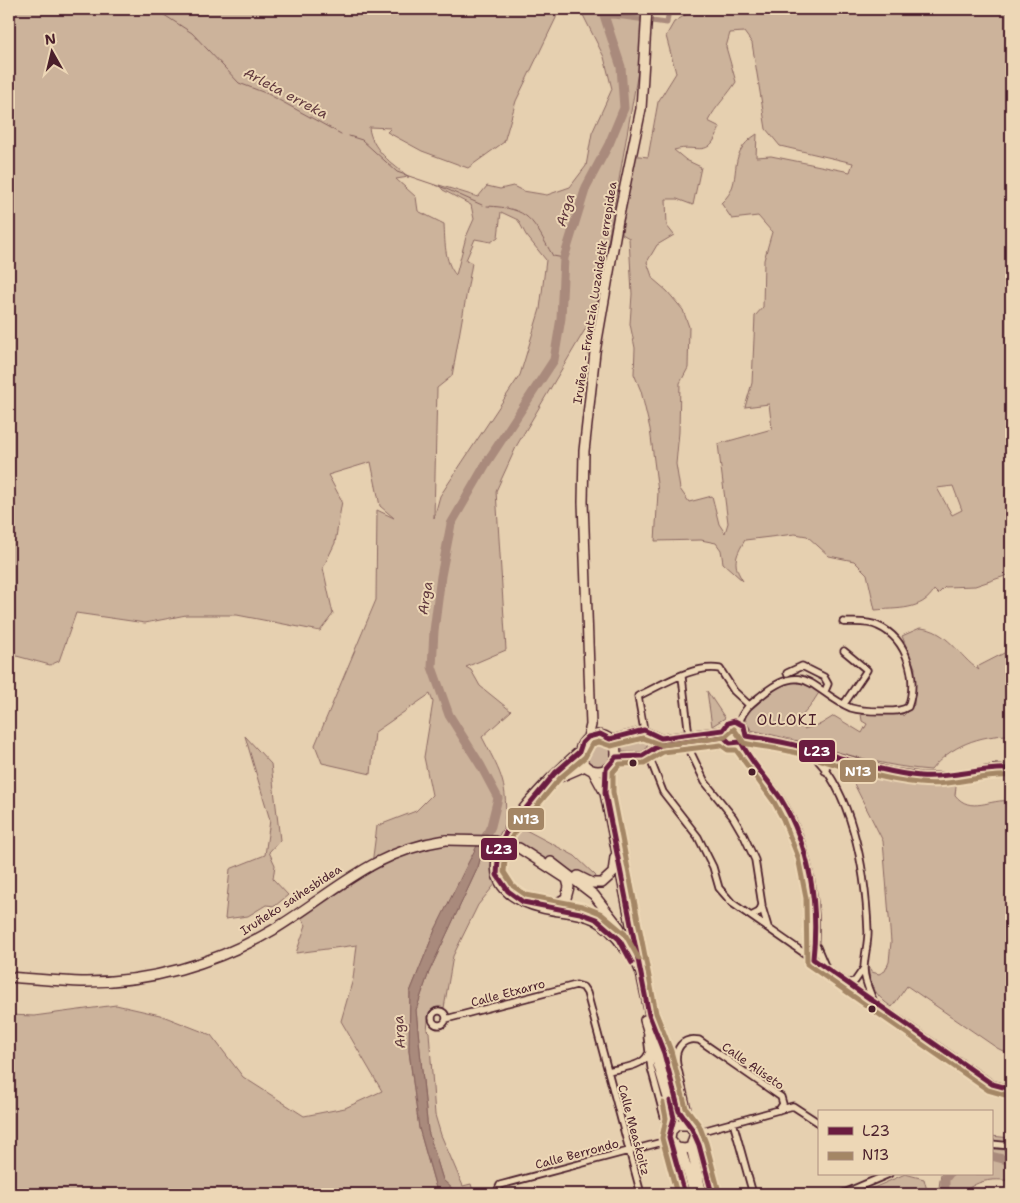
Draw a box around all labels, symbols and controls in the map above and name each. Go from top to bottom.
north arrow [28,28,78,78]
text: N [43,29,57,49]
water label: Arleta erreka [241,63,331,123]
street label: Iruñea - Frantzia Luzaidetik errepidea [569,180,621,405]
water label: Arga [552,191,578,229]
water label: Arga [413,580,437,616]
district label: OLLOKI [756,710,818,730]
line badge: L23 [798,739,836,763]
text: L23 [804,742,831,760]
unlabelled marker [628,758,638,768]
line badge: N13 [839,759,877,783]
text: N13 [845,762,871,780]
unlabelled marker [747,767,757,777]
line badge: N13 [507,807,545,831]
text: N13 [513,810,539,828]
line badge: L23 [480,837,518,861]
text: L23 [486,840,513,858]
street label: Iruñeko saihesbidea [237,861,345,939]
street label: Calle Etxarro [469,975,547,1011]
unlabelled marker [867,1004,877,1014]
water label: Arga [389,1015,409,1049]
street label: Calle Aliseto [719,1039,787,1093]
street label: Calle Measkoitz [614,1083,654,1177]
legend [818,1110,992,1176]
text: L23 [862,1121,890,1141]
street label: Calle Berrondo [533,1135,621,1173]
text: N13 [862,1145,889,1165]

